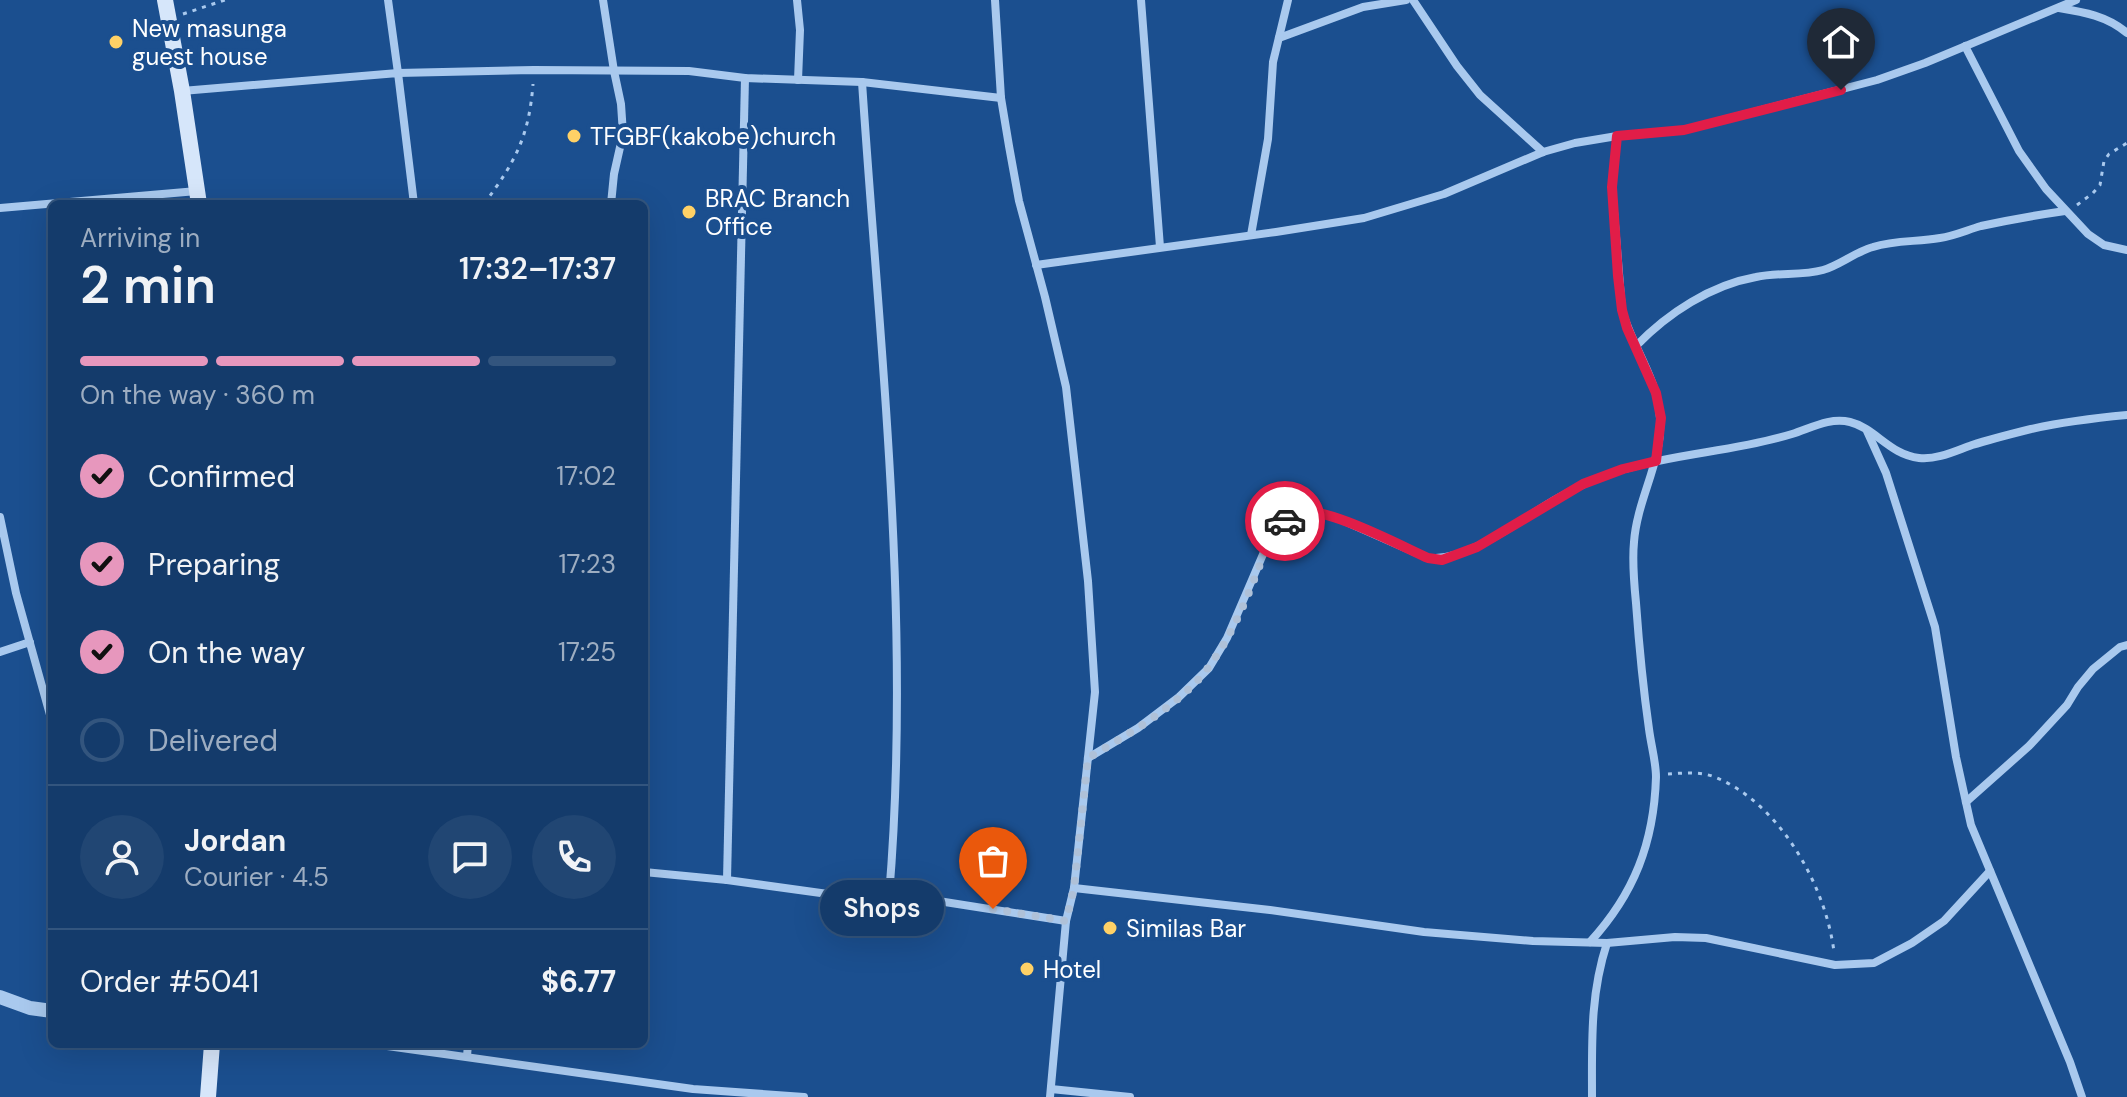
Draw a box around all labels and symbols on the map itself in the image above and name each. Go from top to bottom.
pin [1807,8,1875,90]
place label: New masunga guest house [132,13,287,72]
marker: New masunga guest house [107,33,125,51]
place label: TFGBF(kakobe)church [590,121,836,152]
marker: TFGBF(kakobe)church [565,127,583,145]
place label: BRAC Branch Office [705,183,850,242]
marker: BRAC Branch Office [680,203,698,221]
courier [1245,481,1325,561]
pin [959,827,1027,909]
callout: Shops [821,881,945,937]
place label: Similas Bar [1126,913,1246,944]
marker: Similas Bar [1101,919,1119,937]
place label: Hotel [1043,954,1101,985]
marker: Hotel [1018,960,1036,978]

